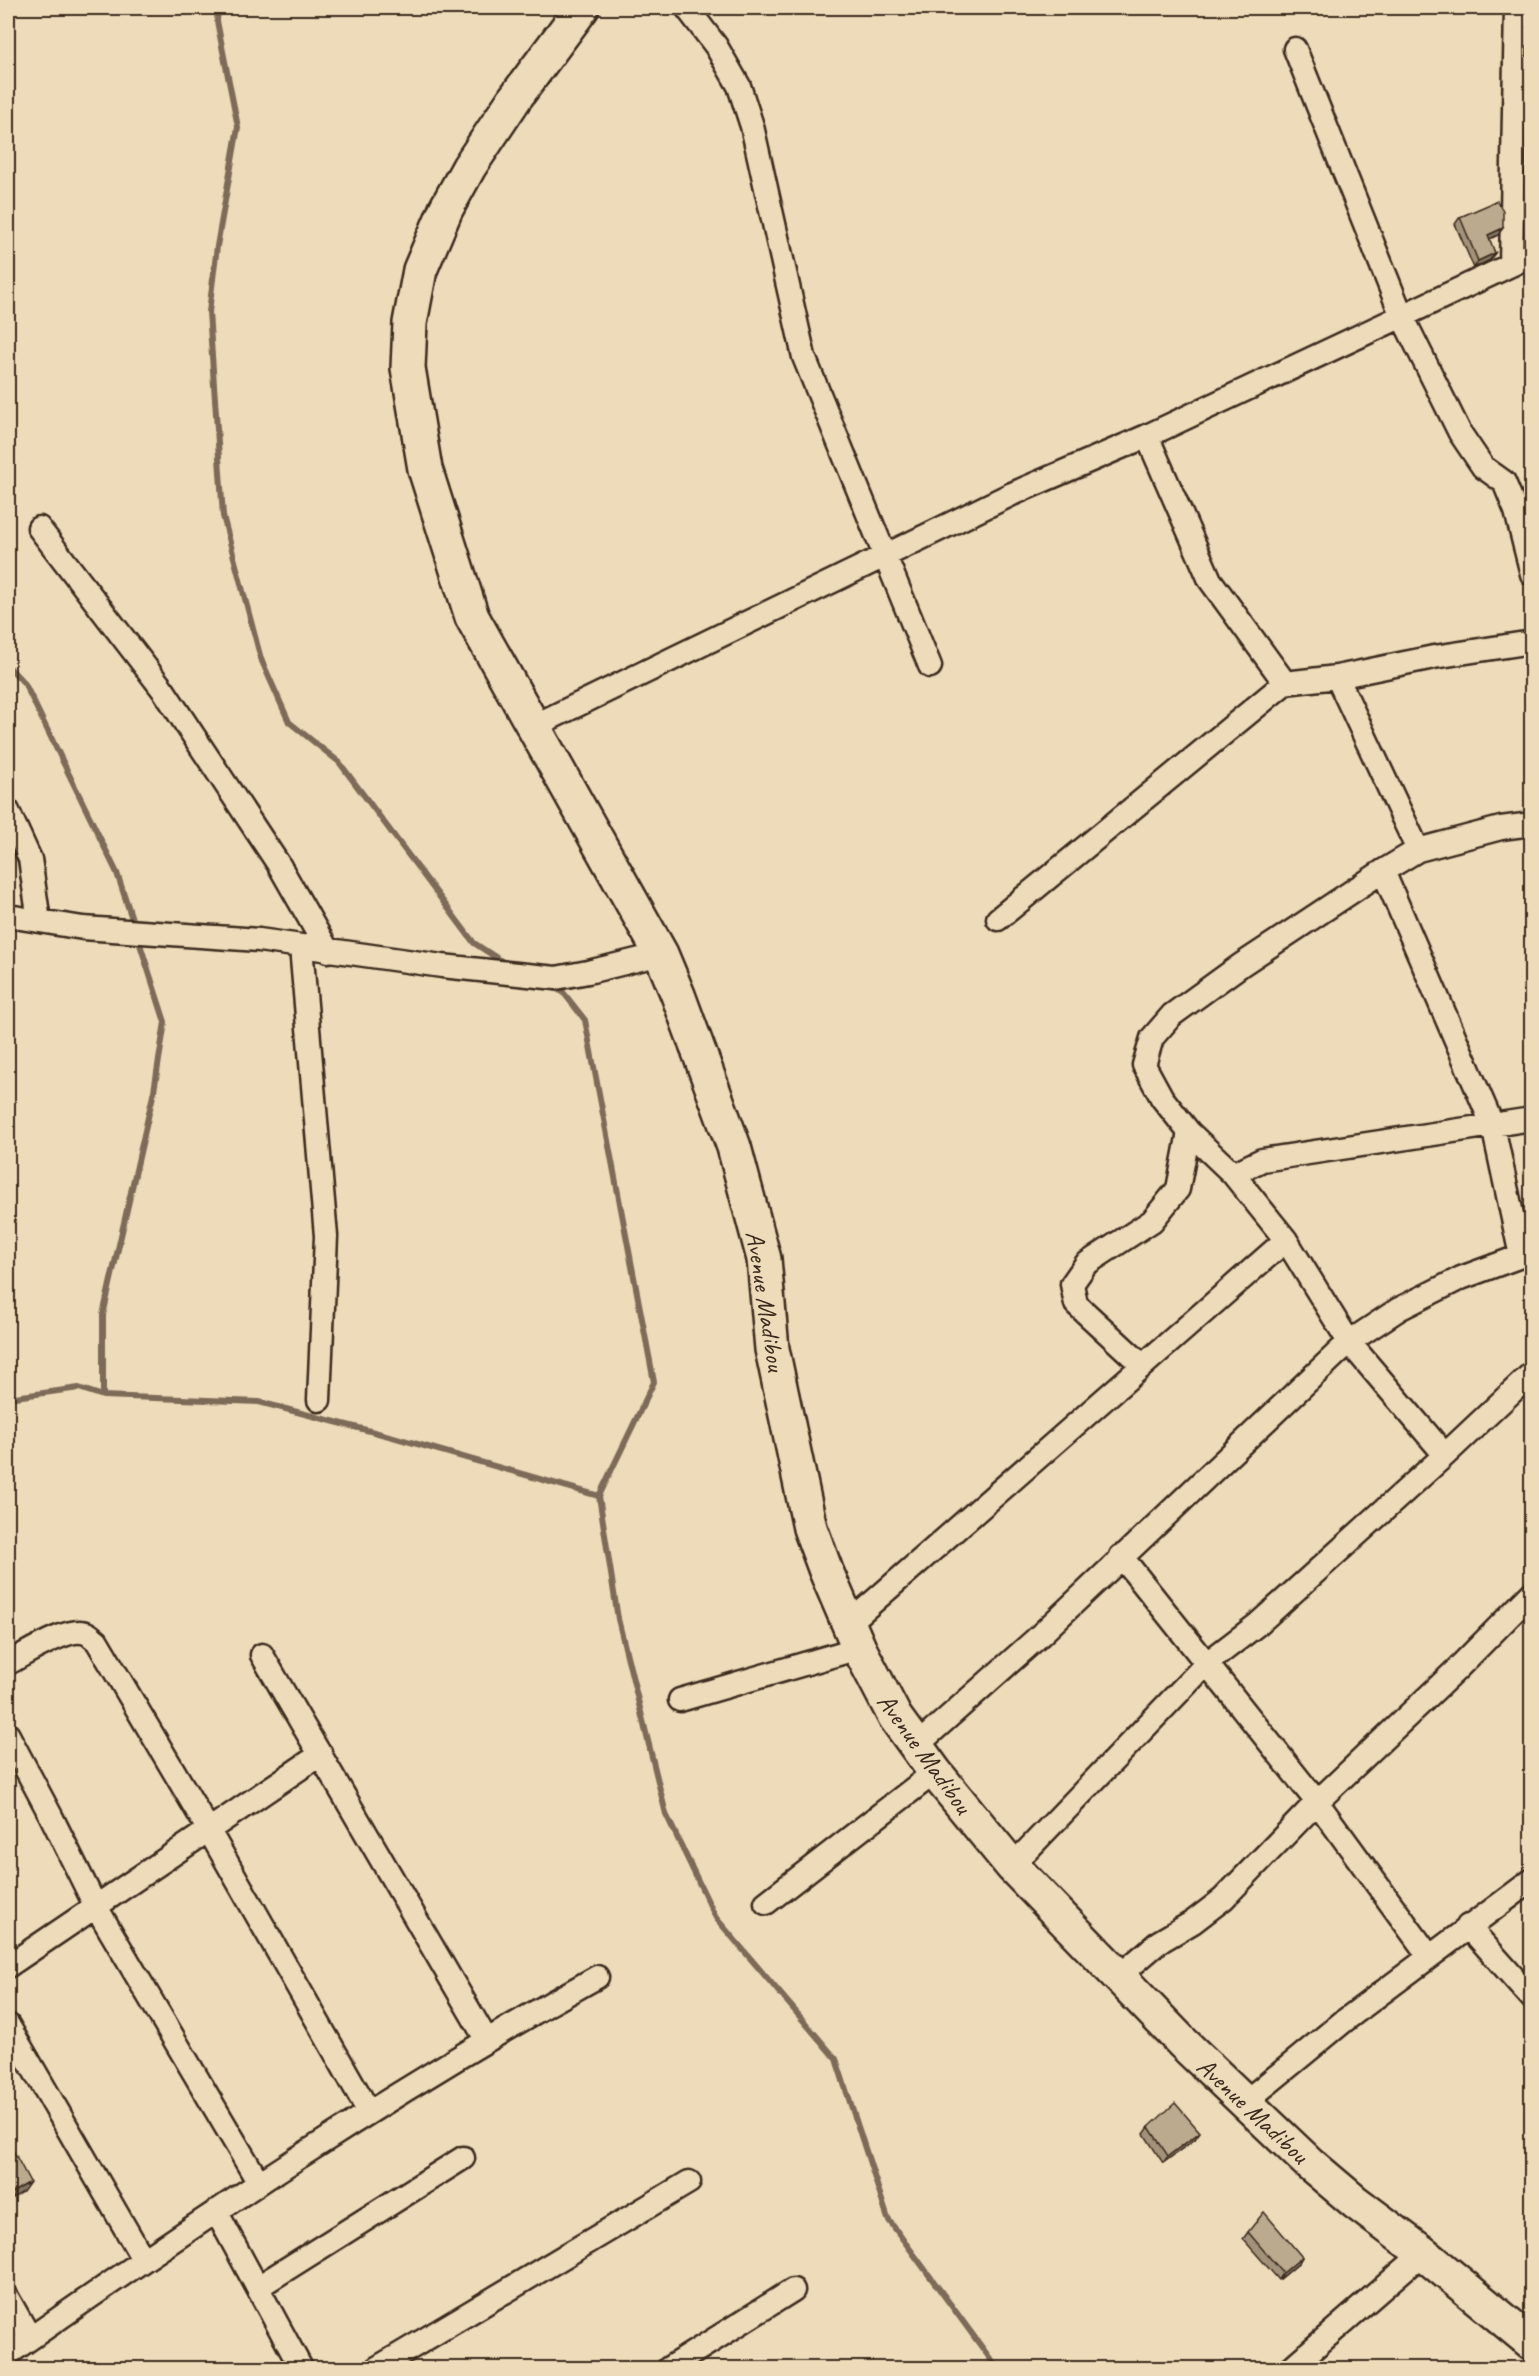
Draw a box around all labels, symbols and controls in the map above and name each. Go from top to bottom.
street label: Avenue Madibou [738,1229,793,1375]
street label: Avenue Madibou [870,1686,980,1821]
street label: Avenue Madibou [1190,2050,1317,2172]

